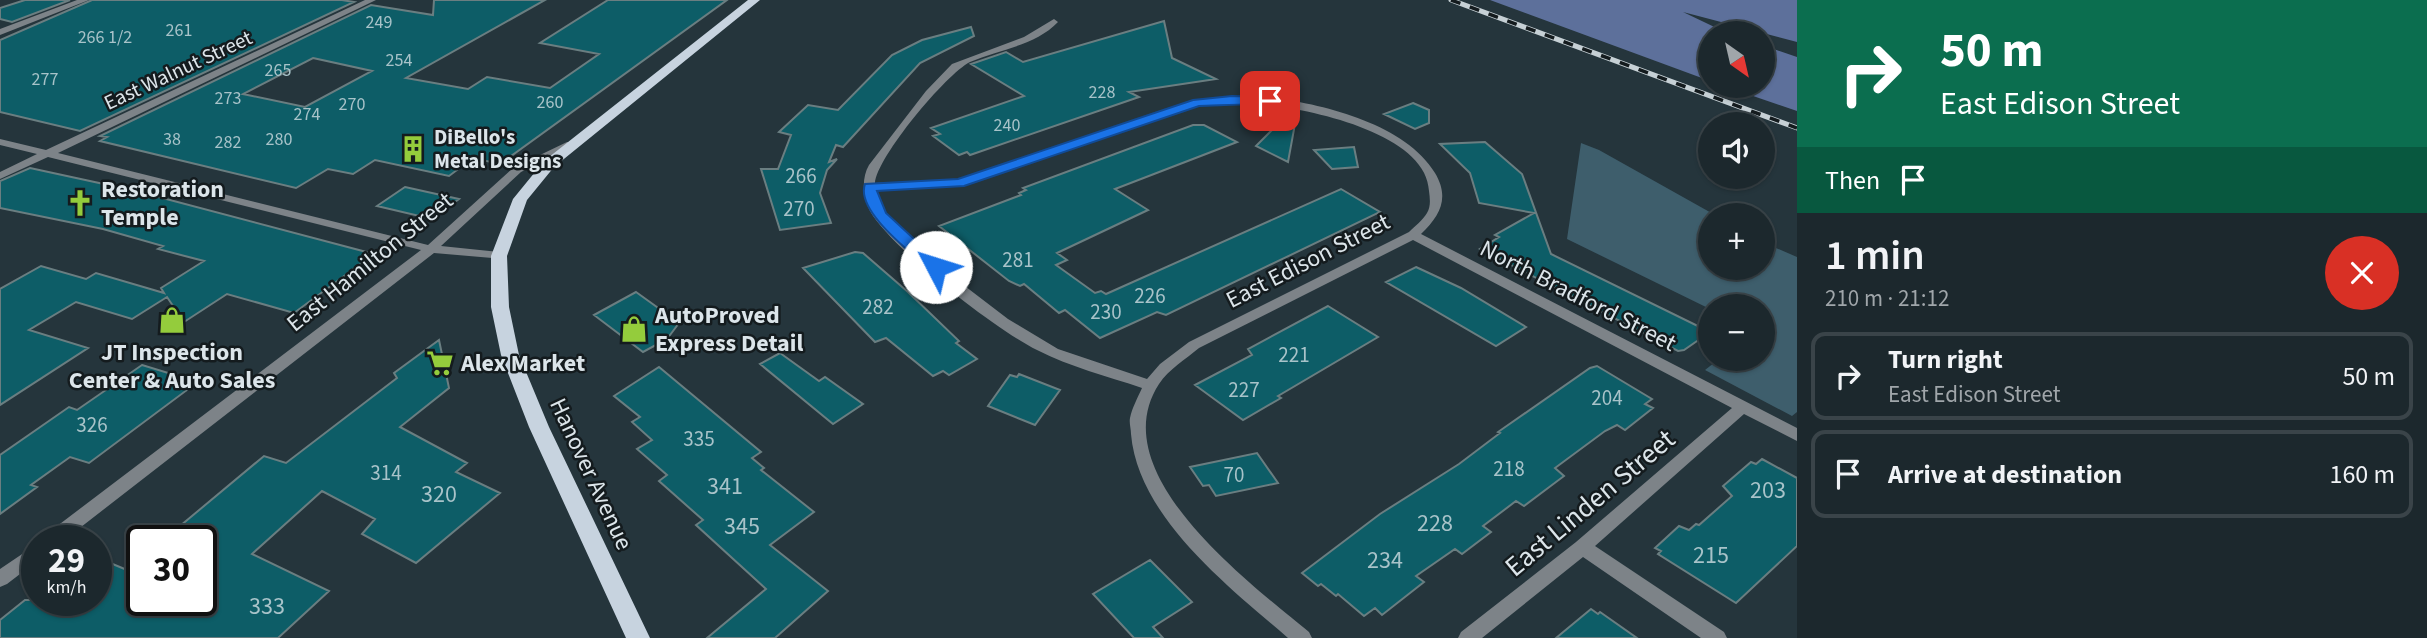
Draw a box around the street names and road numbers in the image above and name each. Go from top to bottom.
street label: East Walnut Street [99,23,257,117]
street label: East Hamilton Street [279,184,461,340]
street label: East Edison Street [1220,205,1396,317]
street label: North Bradford Street [1474,231,1682,361]
street label: Hanover Avenue [541,392,641,556]
street label: East Linden Street [1496,419,1684,586]

